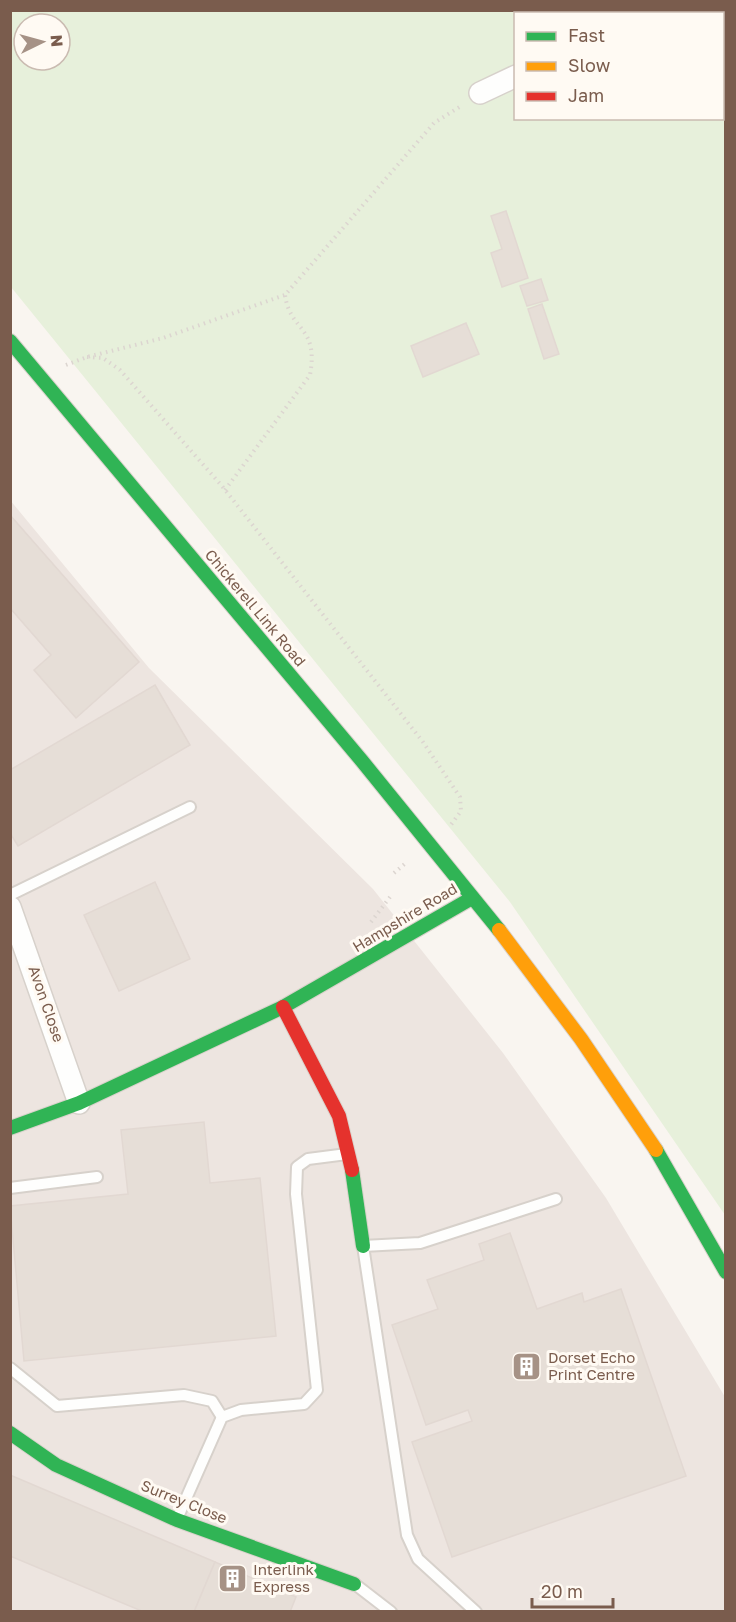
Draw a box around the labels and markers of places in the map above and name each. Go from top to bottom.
place label: Dorset Echo Print Centre [548,1348,635,1383]
building icon: Dorset Echo Print Centre [511,1351,543,1383]
place label: Interlink Express [253,1560,314,1595]
building icon: Interlink Express [216,1563,248,1595]

